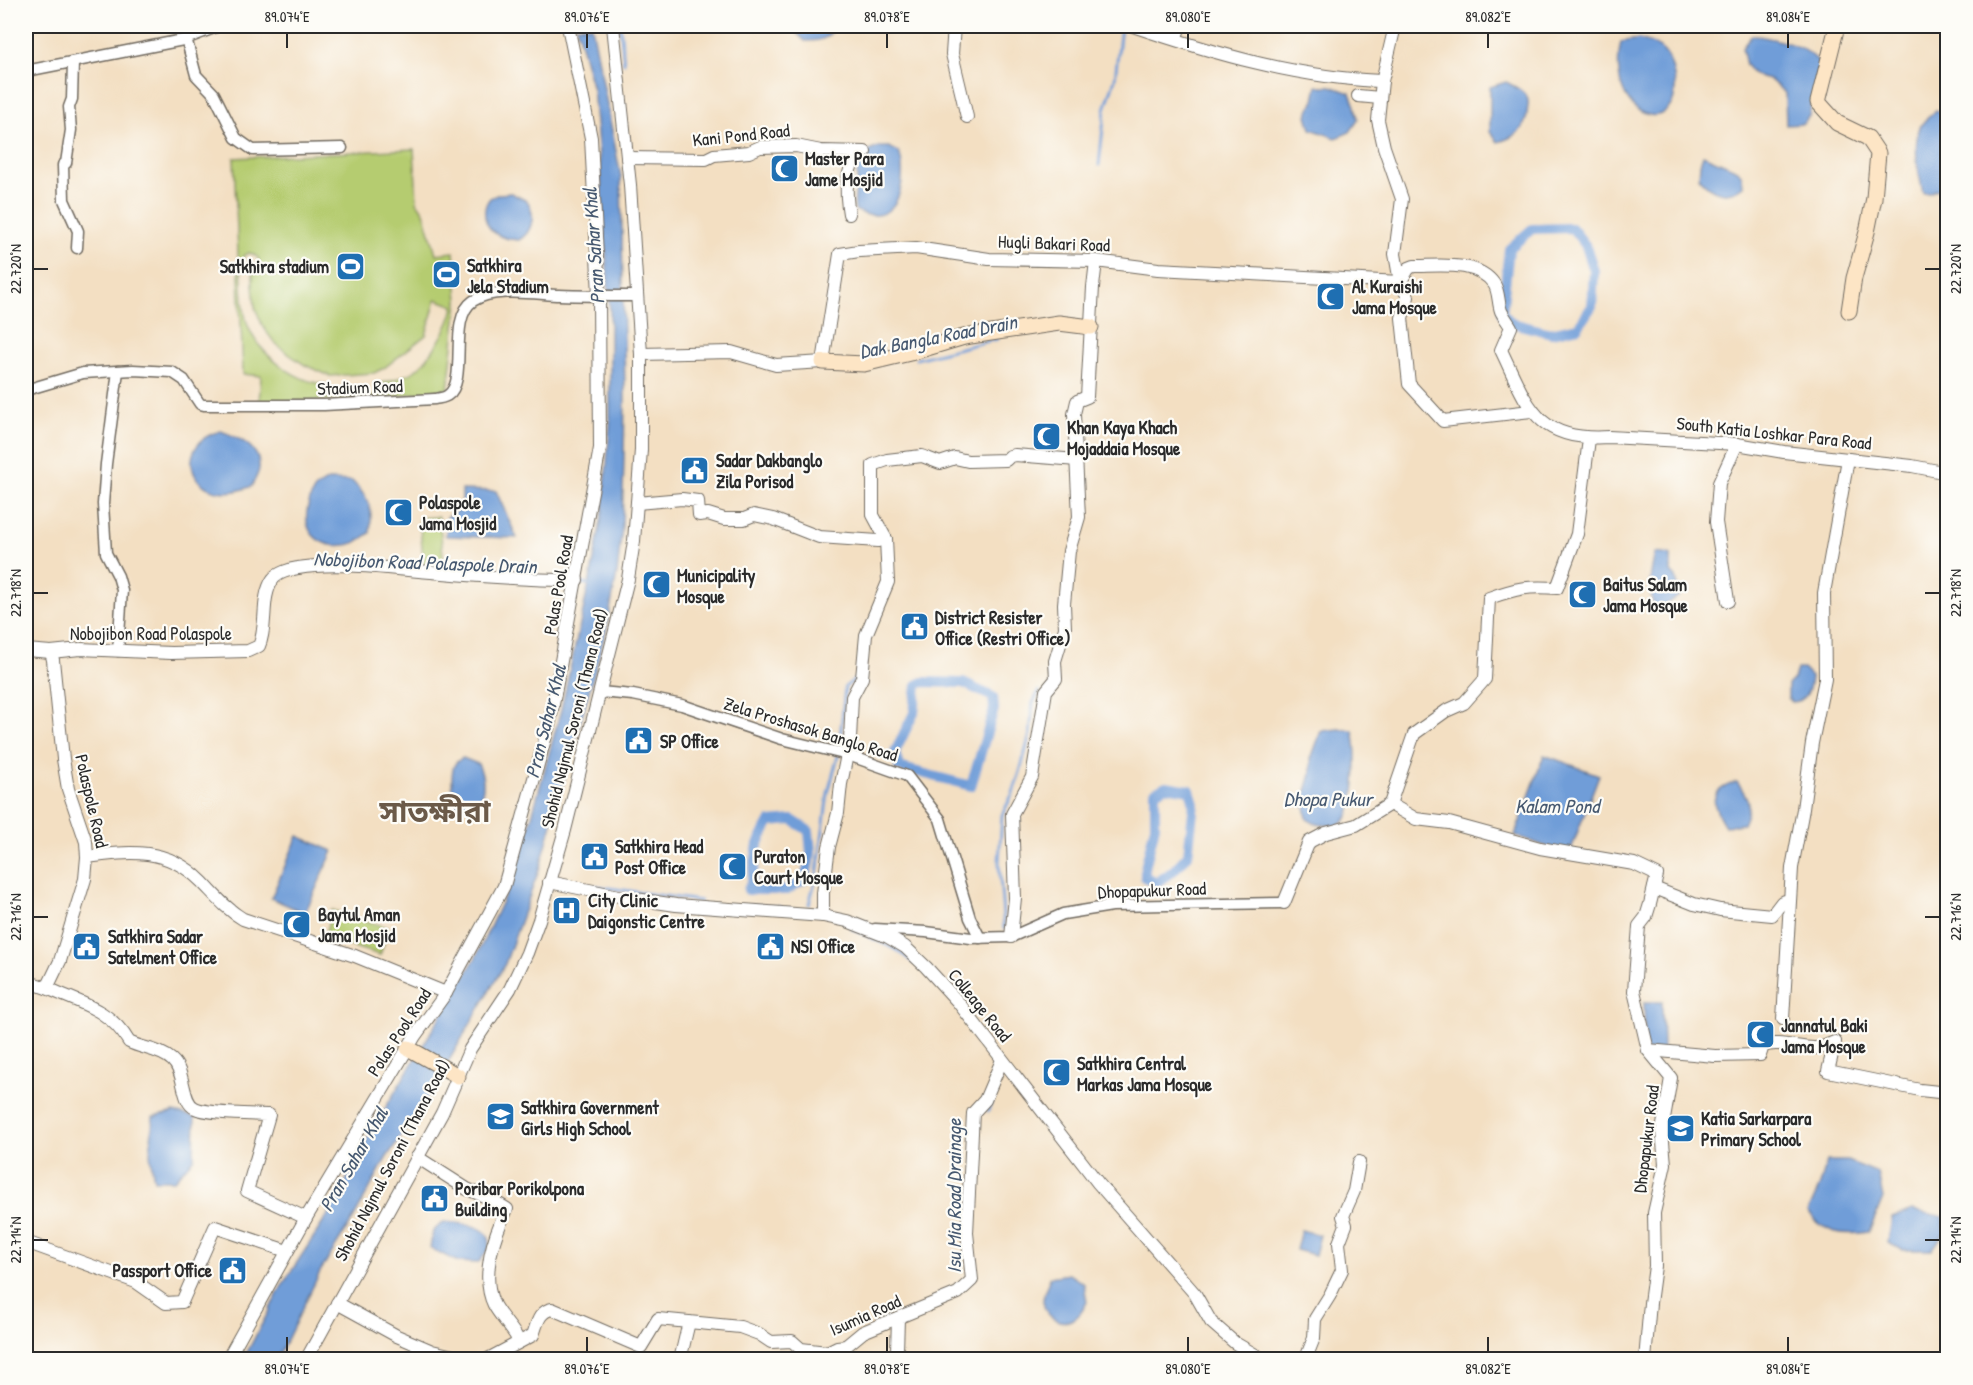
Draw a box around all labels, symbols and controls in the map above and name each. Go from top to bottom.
text: 89.074°E [264,6,310,27]
text: 89.076°E [564,6,610,27]
text: 89.078°E [864,6,910,27]
text: 89.080°E [1165,6,1211,27]
text: 89.082°E [1465,6,1511,27]
text: 89.084°E [1766,6,1810,27]
street label: Kani Pond Road [691,117,791,153]
place label: Master Para Jame Mosjid [805,146,885,192]
mosque icon: Master Para Jame Mosjid [768,152,800,184]
water label: Pran Sahar Khal [575,185,611,305]
street label: Hugli Bakari Road [998,229,1110,257]
text: 22.720°N [5,244,26,294]
text: 22.720°N [1945,244,1966,294]
sports icon: Satkhira stadium [334,250,366,282]
place label: Satkhira Jela Stadium [467,253,549,299]
place label: Satkhira stadium [220,254,329,279]
sports icon: Satkhira Jela Stadium [430,259,462,291]
place label: Al Kuraishi Jama Mosque [1352,274,1438,321]
mosque icon: Al Kuraishi Jama Mosque [1315,280,1347,312]
water label: Dak Bangla Road Drain [857,307,1021,365]
street label: Stadium Road [317,373,403,401]
street label: South Katia Loshkar Para Road [1675,410,1873,456]
place label: Khan Kaya Khach Mojaddaia Mosque [1067,415,1181,462]
mosque icon: Khan Kaya Khach Mojaddaia Mosque [1030,421,1062,453]
place label: Sadar Dakbanglo Zila Porisod [716,448,823,494]
public building icon: Sadar Dakbanglo Zila Porisod [679,454,711,486]
place label: Polaspole Jama Mosjid [419,490,496,536]
mosque icon: Polaspole Jama Mosjid [382,496,414,528]
street label: Polas Pool Road [537,533,579,637]
water label: Nobojibon Road Polaspole Drain [313,545,539,580]
place label: Municipality Mosque [677,563,756,610]
text: 22.718°N [5,569,26,617]
mosque icon: Municipality Mosque [640,569,672,601]
text: 22.718°N [1945,569,1966,617]
place label: Baitus Salam Jama Mosque [1603,572,1689,619]
mosque icon: Baitus Salam Jama Mosque [1566,578,1598,610]
place label: District Resister Office (Restri Office) [935,605,1071,651]
street label: Shohid Najmul Soroni (Thana Road) [535,606,613,830]
public building icon: District Resister Office (Restri Office) [898,611,930,643]
street label: Nobojibon Road Polaspole [70,621,232,646]
water label: Pran Sahar Khal [518,660,573,781]
street label: Zela Proshasok Banglo Road [721,691,901,767]
public building icon: SP Office [623,725,655,757]
place label: SP Office [660,729,720,754]
street label: Polaspole Road [69,752,115,850]
water label: Dhopa Pukur [1284,785,1375,813]
district label: সাতক্ষীরা [379,791,491,831]
water label: Kalam Pond [1515,792,1602,819]
place label: Satkhira Head Post Office [615,834,703,880]
public building icon: Satkhira Head Post Office [578,840,610,872]
place label: Puraton Court Mosque [754,844,844,891]
mosque icon: Puraton Court Mosque [717,850,749,882]
street label: Dhopapukur Road [1097,876,1207,904]
place label: City Clinic Daigonstic Centre [588,888,706,935]
text: 22.716°N [5,893,26,941]
text: 22.716°N [1945,893,1966,941]
hospital icon: City Clinic Daigonstic Centre [551,894,583,926]
place label: Baytul Aman Jama Mosjid [318,902,400,948]
mosque icon: Baytul Aman Jama Mosjid [281,908,313,940]
place label: Satkhira Sadar Satelment Office [108,924,218,970]
public building icon: Satkhira Sadar Satelment Office [71,930,103,962]
public building icon: NSI Office [754,930,786,962]
place label: NSI Office [791,934,856,959]
street label: Colleage Road [943,963,1017,1047]
street label: Polas Pool Road [361,983,437,1081]
place label: Jannatul Baki Jama Mosque [1781,1013,1868,1060]
mosque icon: Jannatul Baki Jama Mosque [1744,1019,1776,1051]
place label: Satkhira Central Markas Jama Mosque [1077,1051,1213,1098]
street label: Shohid Najmul Soroni (Thana Road) [328,1055,456,1265]
mosque icon: Satkhira Central Markas Jama Mosque [1040,1057,1072,1089]
street label: Dhopapukur Road [1627,1084,1665,1194]
place label: Satkhira Government Girls High School [521,1095,660,1142]
water label: Pran Sahar Khal [312,1100,395,1216]
school or university icon: Satkhira Government Girls High School [484,1101,516,1133]
place label: Katia Sarkarpara Primary School [1701,1106,1812,1153]
school or university icon: Katia Sarkarpara Primary School [1664,1112,1696,1144]
water label: Isu Mia Road Drainage [940,1118,968,1273]
place label: Poribar Porikolpona Building [455,1176,585,1223]
public building icon: Poribar Porikolpona Building [418,1182,450,1214]
text: 22.714°N [5,1216,26,1264]
text: 22.714°N [1945,1216,1966,1264]
public building icon: Passport Office [217,1254,249,1286]
place label: Passport Office [113,1258,213,1284]
street label: Isumia Road [826,1288,904,1342]
text: 89.074°E [264,1358,310,1379]
text: 89.076°E [564,1358,610,1379]
text: 89.078°E [864,1358,910,1379]
text: 89.080°E [1165,1358,1211,1379]
text: 89.082°E [1465,1358,1511,1379]
text: 89.084°E [1766,1358,1810,1379]

